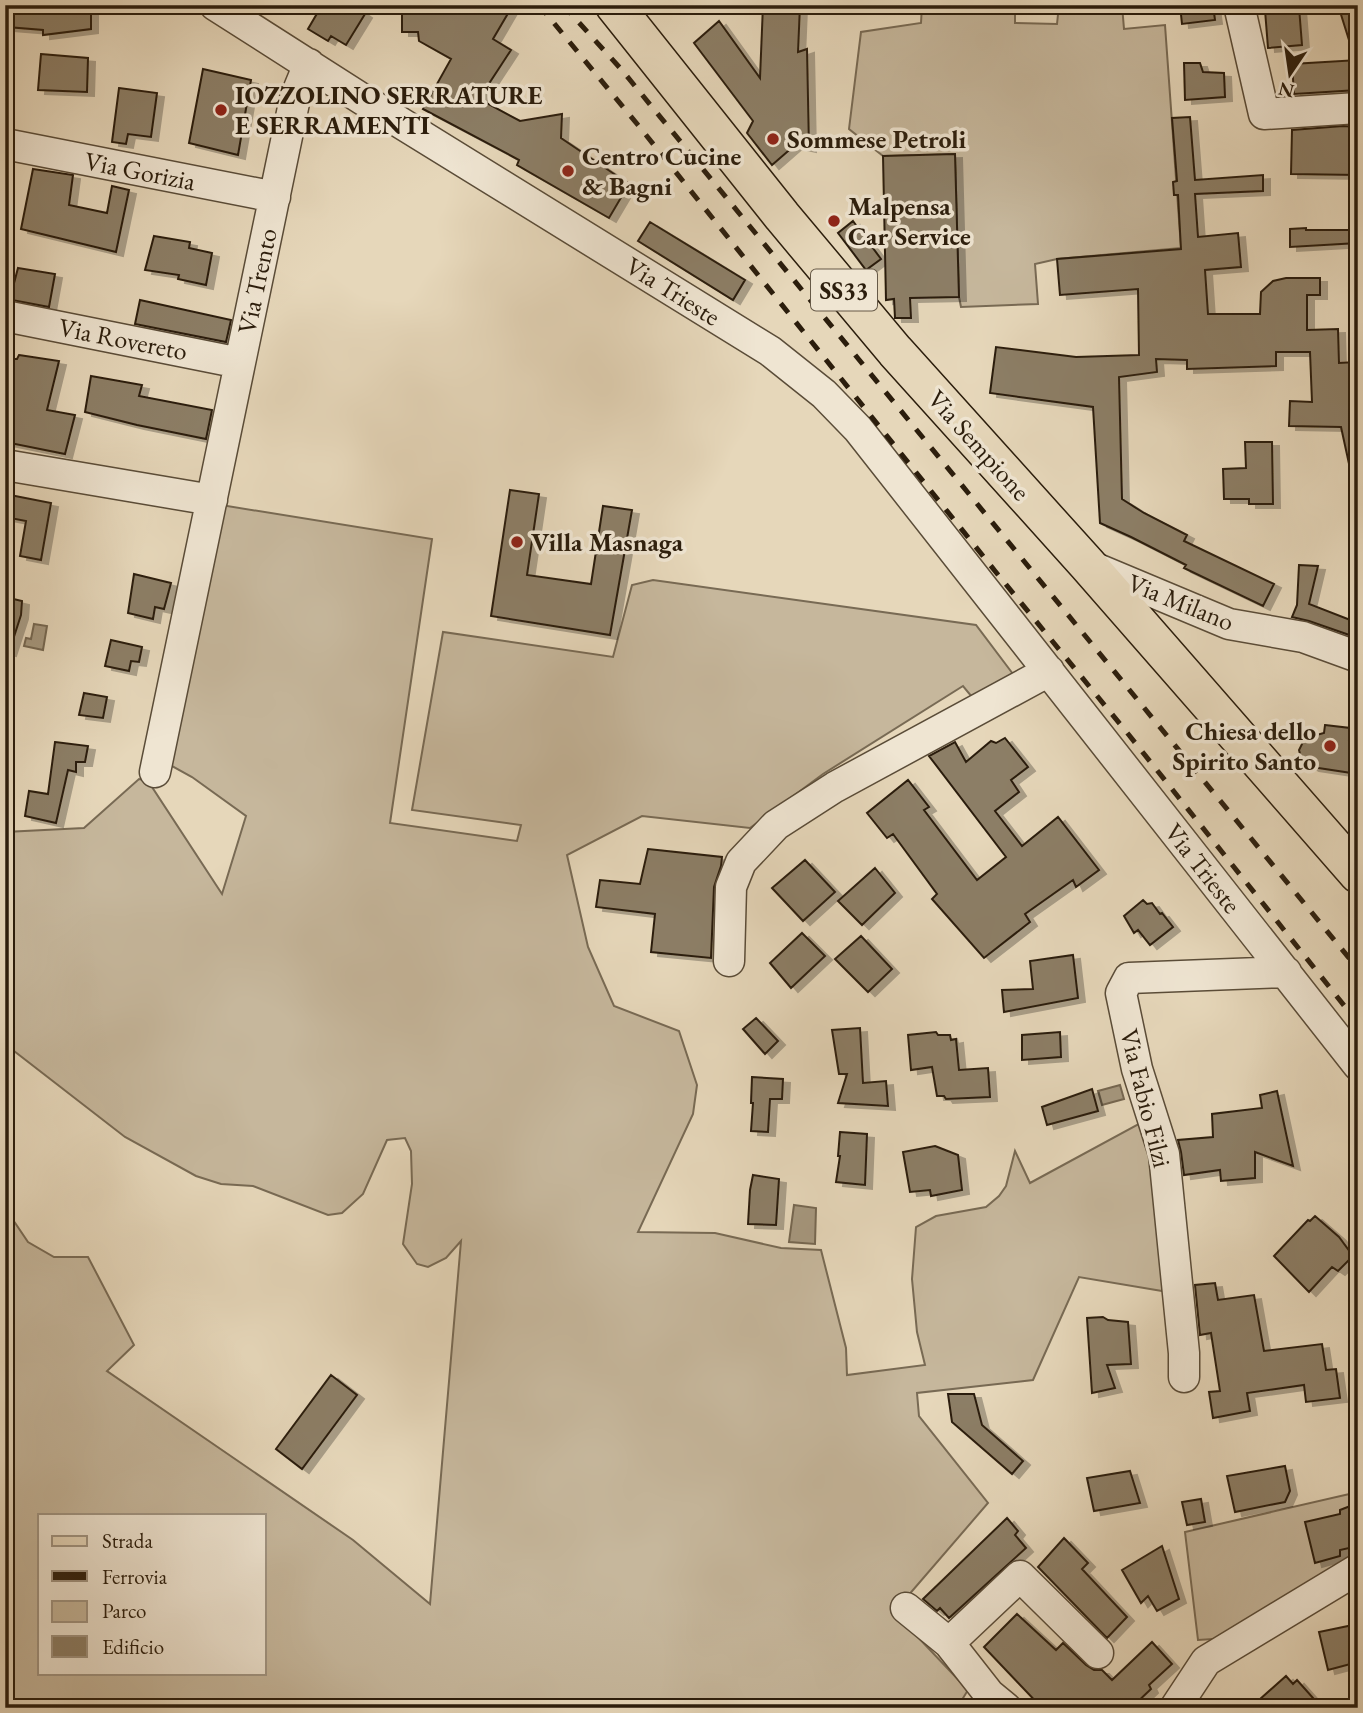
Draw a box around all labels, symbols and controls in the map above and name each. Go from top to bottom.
north arrow [1254,38,1324,108]
text: N [1275,76,1297,104]
place label: IOZZOLINO SERRATURE E SERRAMENTI [235,78,543,142]
marker: IOZZOLINO SERRATURE E SERRAMENTI [213,102,229,118]
place label: Sommese Petroli [787,122,967,156]
marker: Sommese Petroli [765,131,781,147]
place label: Centro Cucine & Bagni [582,139,742,203]
street label: Via Gorizia [82,144,199,199]
marker: Centro Cucine & Bagni [560,163,576,179]
place label: Malpensa Car Service [848,189,971,253]
marker: Malpensa Car Service [826,213,842,229]
street label: Via Trento [229,225,285,337]
street label: Via Trieste [619,249,727,333]
road number: SS33 [811,270,877,310]
street label: Via Rovereto [56,310,190,368]
street label: Via Sempione [920,382,1038,508]
place label: Villa Masnaga [531,525,684,559]
marker: Villa Masnaga [509,534,525,550]
street label: Via Milano [1123,565,1239,639]
place label: Chiesa dello Spirito Santo [1172,714,1316,778]
marker: Chiesa dello Spirito Santo [1322,738,1338,754]
street label: Via Trieste [1157,816,1249,920]
street label: Via Fabio Filzi [1112,1025,1180,1171]
legend [38,1514,266,1674]
text: Strada [102,1527,153,1554]
text: Ferrovia [102,1563,168,1590]
text: Parco [102,1597,146,1624]
text: Edificio [102,1633,164,1660]

